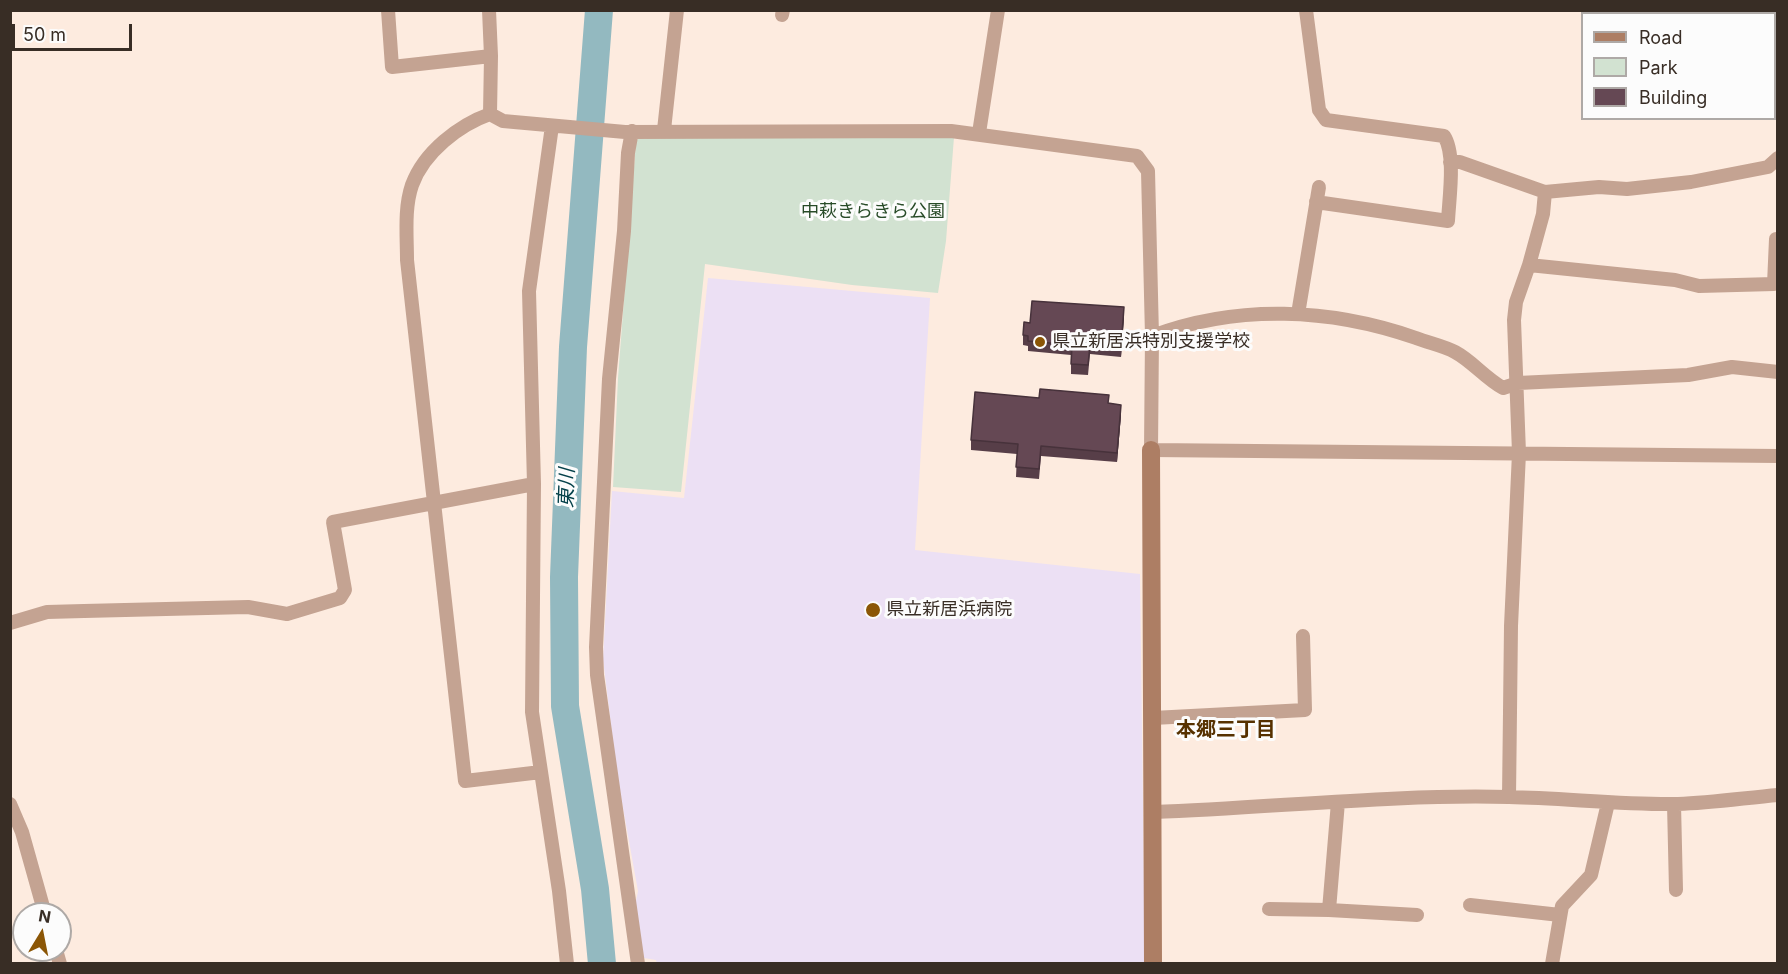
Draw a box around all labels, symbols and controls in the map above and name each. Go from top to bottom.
scale bar [15,12,135,50]
legend [1581,12,1776,120]
text: 50 m [23,24,66,45]
text: Road [1639,27,1682,48]
text: Park [1639,57,1678,78]
text: Building [1639,87,1707,108]
park label: 中萩きらきら公園 [801,201,945,223]
place label: 県立新居浜特別支援学校 [1052,331,1250,353]
marker: 県立新居浜特別支援学校 [1033,335,1047,349]
water label: 東川 [554,468,580,508]
place label: 県立新居浜病院 [886,599,1012,621]
marker: 県立新居浜病院 [864,601,882,619]
district label: 本郷三丁目 [1176,718,1276,742]
north arrow [12,902,72,962]
text: N [37,905,53,927]

